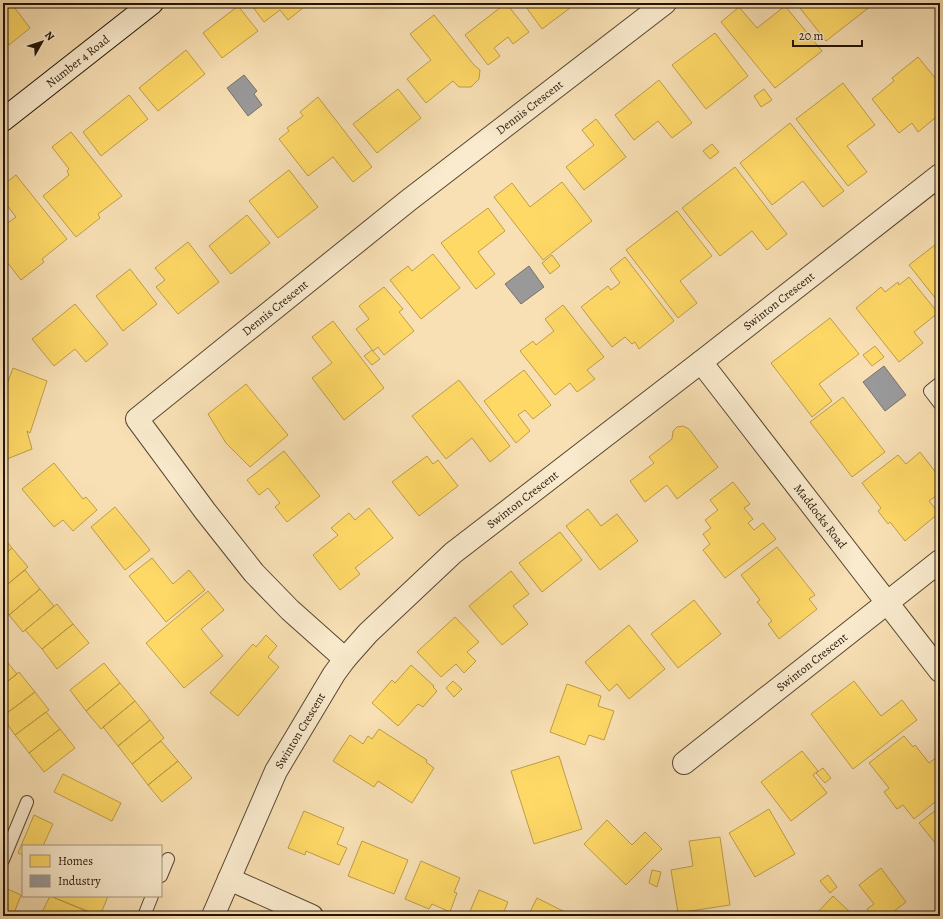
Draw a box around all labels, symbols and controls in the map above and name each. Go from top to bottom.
north arrow [22,22,62,62]
scale bar [793,22,862,48]
text: 20 m [799,28,823,44]
street label: Number 4 Road [43,33,113,91]
street label: Dennis Crescent [493,76,566,138]
street label: Swinton Crescent [740,268,818,334]
street label: Dennis Crescent [239,276,311,339]
street label: Swinton Crescent [484,467,562,532]
street label: Maddocks Road [790,481,851,552]
street label: Swinton Crescent [773,629,851,695]
street label: Swinton Crescent [271,690,329,772]
legend [22,845,162,897]
text: Homes [58,853,93,869]
text: Industry [58,873,101,889]

